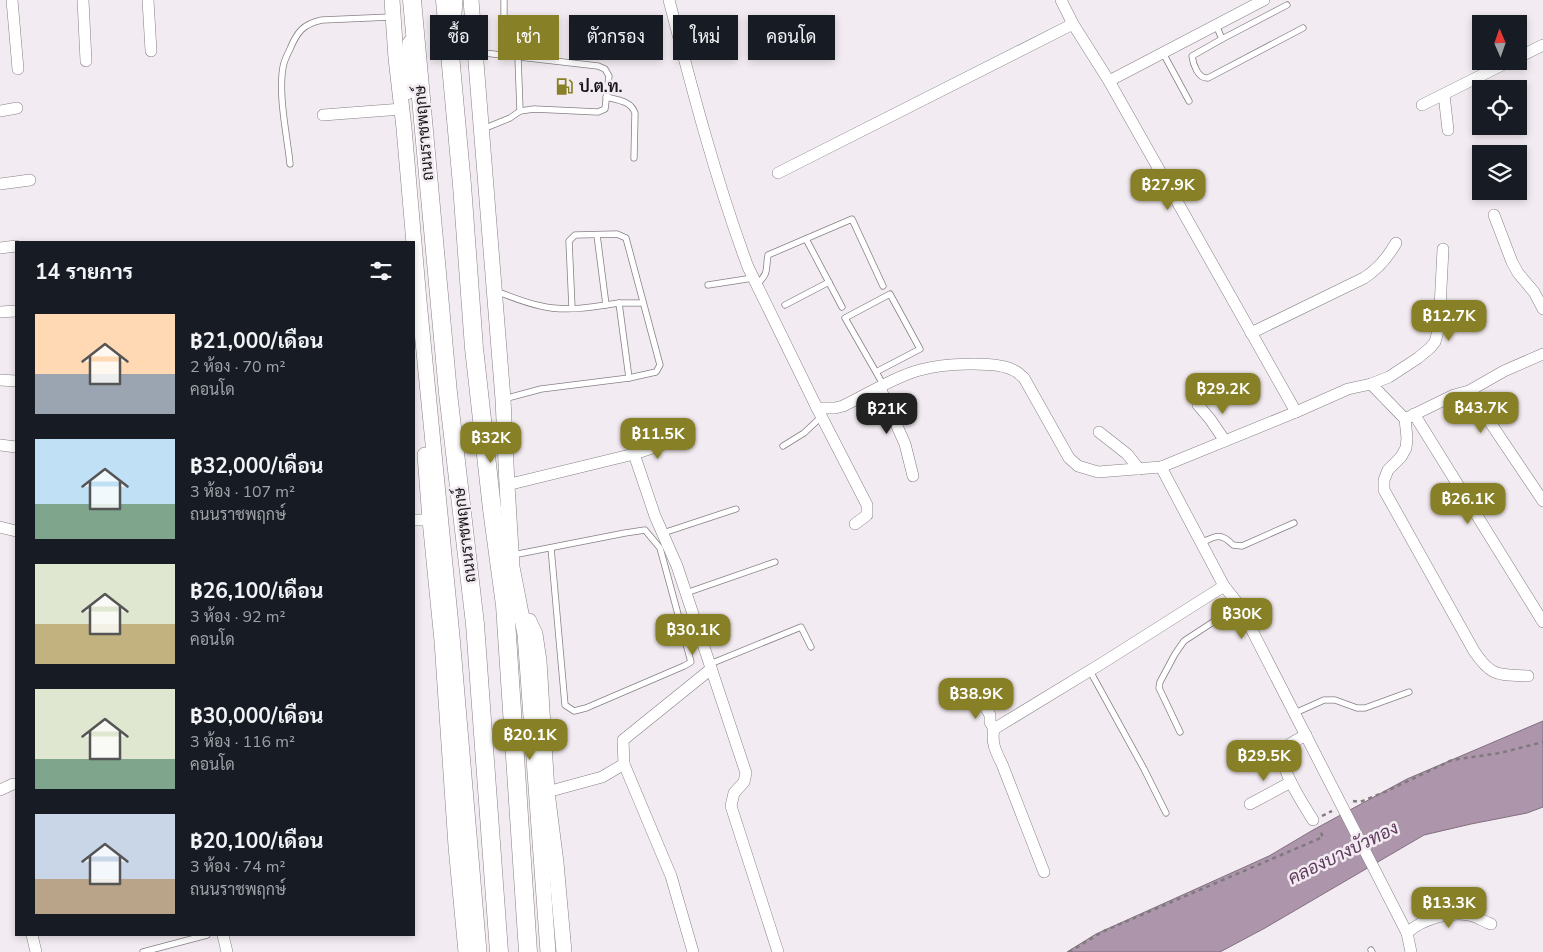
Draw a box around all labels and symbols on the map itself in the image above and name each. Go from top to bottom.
north arrow [1472,15,1528,70]
place label: ป.ต.ท. [579,76,623,98]
fuel station icon: ป.ต.ท. [555,77,575,97]
street label: ถนนราชพฤกษ์ [407,84,439,182]
pin: ฿27.9K [1127,168,1209,211]
pin: ฿12.7K [1408,300,1490,342]
pin: ฿29.2K [1182,372,1264,415]
pin: ฿21K [857,392,917,435]
pin: ฿43.7K [1440,392,1522,434]
pin: ฿11.5K [617,418,699,460]
pin: ฿32K [461,422,521,464]
pin: ฿26.1K [1427,482,1509,525]
street label: ถนนราชพฤกษ์ [446,486,482,584]
pin: ฿30K [1212,598,1272,640]
pin: ฿30.1K [652,614,734,656]
pin: ฿38.9K [935,678,1017,720]
pin: ฿20.1K [489,718,571,761]
pin: ฿29.5K [1223,740,1305,782]
water label: คลองบางบัวทอง [1284,816,1402,890]
pin: ฿13.3K [1408,886,1490,929]

